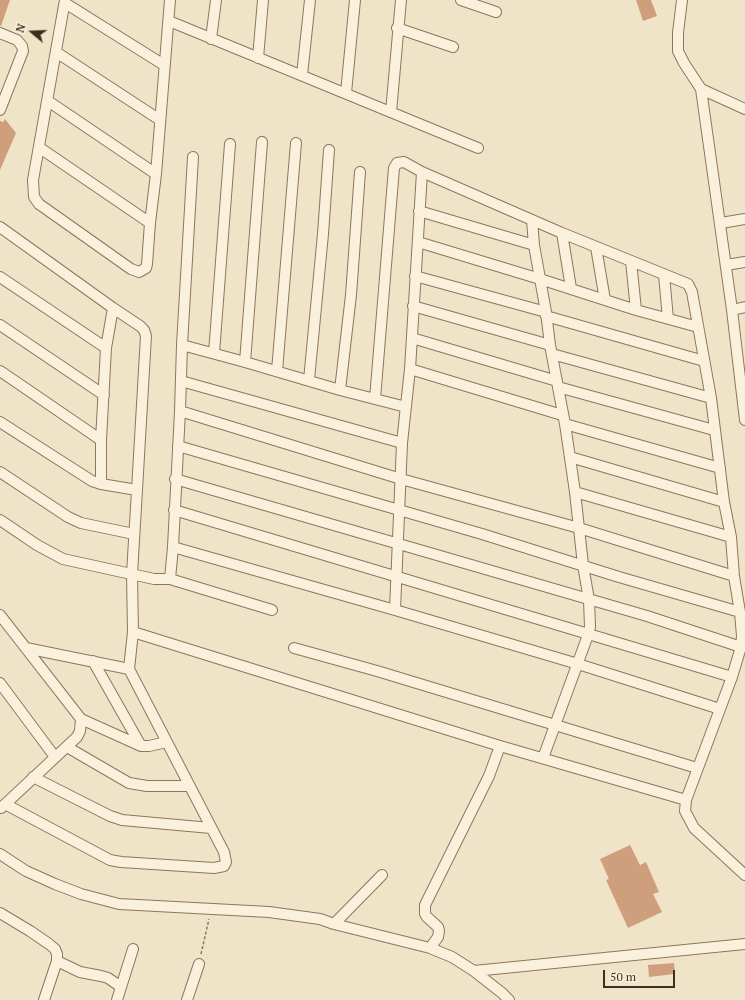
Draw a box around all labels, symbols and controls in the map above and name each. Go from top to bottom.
north arrow [12,12,52,52]
text: N [13,22,29,34]
scale bar [605,962,677,988]
text: 50 m [610,969,636,984]

